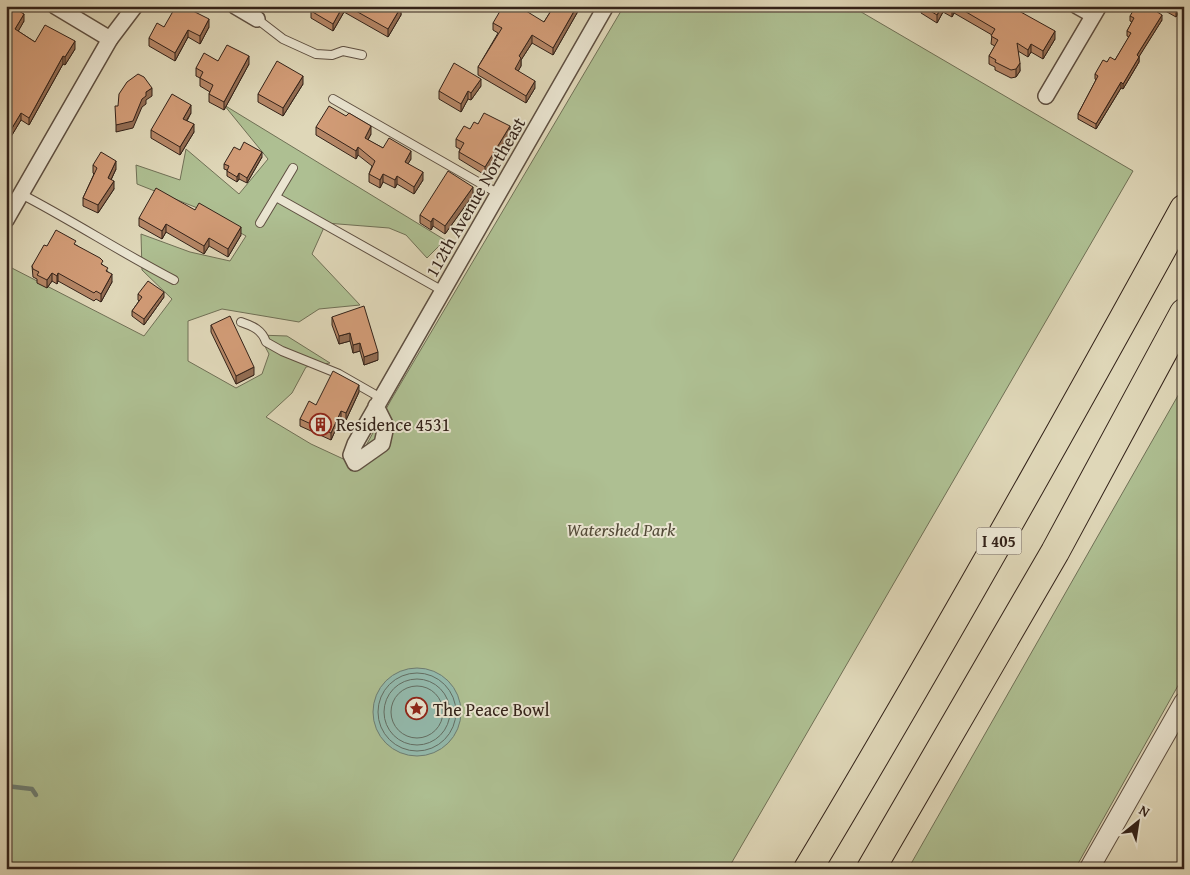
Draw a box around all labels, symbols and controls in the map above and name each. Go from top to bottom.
street label: 112th Avenue Northeast [418,111,532,282]
place label: Residence 4531 [336,411,450,438]
building icon: Residence 4531 [308,412,332,436]
park label: Watershed Park [567,516,676,543]
road number: I 405 [976,528,1022,554]
place label: The Peace Bowl [433,696,550,723]
place icon: The Peace Bowl [405,697,429,721]
north arrow [1112,798,1162,848]
text: N [1135,800,1154,822]

